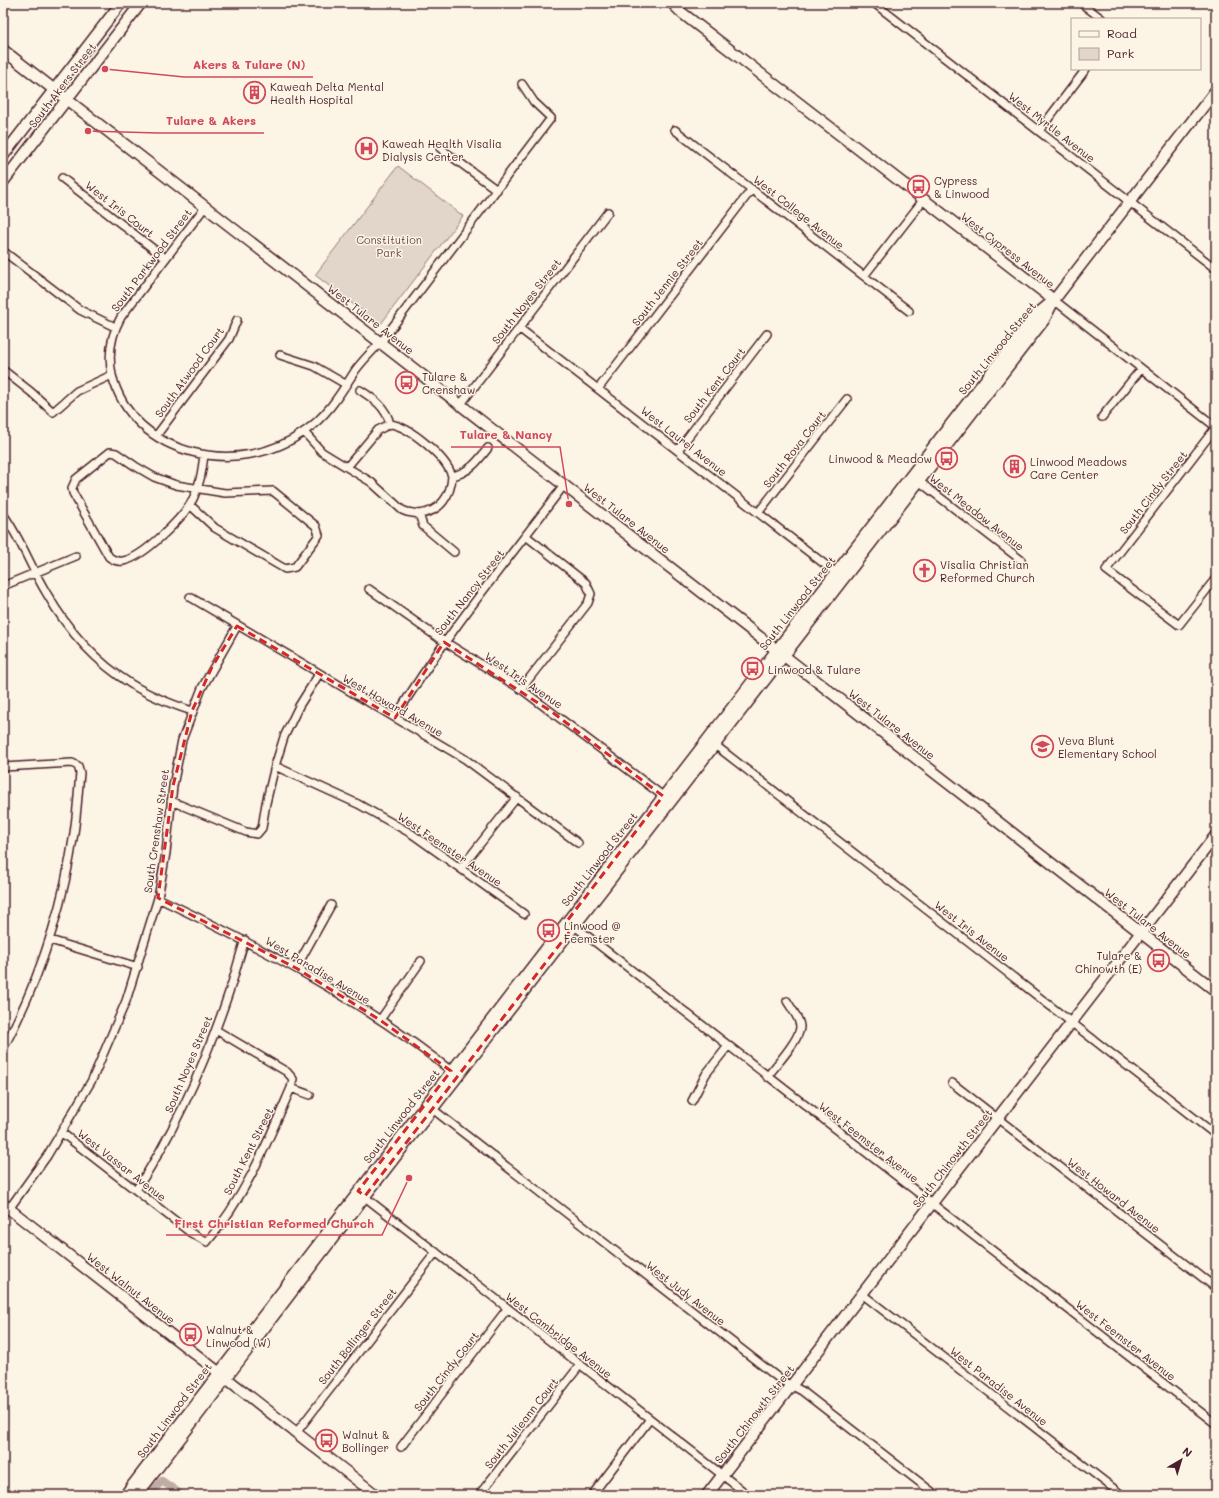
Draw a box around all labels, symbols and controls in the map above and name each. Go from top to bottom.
legend [1071,18,1201,70]
text: Road [1107,25,1137,41]
street label: South Akers Street [25,39,99,131]
text: Park [1107,45,1134,61]
callout: Akers & Tulare (N) [184,53,313,77]
text: Akers & Tulare (N) [193,56,305,72]
building icon: Kaweah Delta Mental Health Hospital [242,79,268,105]
place label: Kaweah Delta Mental Health Hospital [270,79,384,107]
street label: West Myrtle Avenue [1006,88,1099,166]
callout: Tulare & Akers [158,109,264,133]
text: Tulare & Akers [166,112,256,128]
hospital icon: Kaweah Health Visalia Dialysis Center [353,136,379,162]
place label: Kaweah Health Visalia Dialysis Center [382,136,502,164]
street label: West College Avenue [750,172,848,252]
bus stop icon: Cypress & Linwood [905,173,931,199]
place label: Cypress & Linwood [934,173,989,201]
street label: West Iris Court [82,177,158,241]
street label: South Parkwood Street [107,205,195,315]
street label: West Cypress Avenue [958,209,1058,291]
park label: Constitution Park [356,232,422,260]
street label: South Jennie Street [628,235,706,329]
street label: South Noyes Street [488,255,564,347]
street label: West Tulare Avenue [325,281,417,358]
street label: South Linwood Street [955,298,1039,398]
street label: South Atwood Court [151,324,227,420]
street label: South Kent Court [680,344,748,426]
bus stop icon: Tulare & Crenshaw [393,369,419,395]
place label: Tulare & Crenshaw [422,369,475,397]
street label: West Laurel Avenue [638,403,730,479]
street label: South Rova Court [759,407,829,491]
callout: Tulare & Nancy [451,423,560,447]
text: Tulare & Nancy [460,426,553,442]
bus stop icon: Linwood & Meadow [934,445,960,471]
street label: South Cindy Street [1116,447,1190,537]
place label: Linwood & Meadow [829,451,932,466]
building icon: Linwood Meadows Care Center [1001,454,1027,480]
place label: Linwood Meadows Care Center [1030,454,1127,482]
street label: West Meadow Avenue [927,470,1028,554]
street label: West Tulare Avenue [581,480,673,557]
street label: South Nancy Street [431,546,507,638]
street label: South Linwood Street [755,553,839,653]
church icon: Visalia Christian Reformed Church [911,557,937,583]
place label: Visalia Christian Reformed Church [940,557,1035,585]
street label: West Iris Avenue [482,648,566,712]
bus stop icon: Linwood & Tulare [739,656,765,682]
place label: Linwood & Tulare [768,662,861,677]
street label: West Howard Avenue [340,670,446,740]
street label: West Tulare Avenue [846,686,938,763]
school or university icon: Veva Blunt Elementary School [1029,733,1055,759]
place label: Veva Blunt Elementary School [1058,733,1157,761]
street label: South Crenshaw Street [140,768,172,894]
street label: West Feemster Avenue [395,808,505,890]
street label: South Linwood Street [557,809,641,909]
street label: West Tulare Avenue [1102,885,1194,962]
street label: West Iris Avenue [932,897,1013,965]
bus stop icon: Linwood @ Feemster [536,918,562,944]
place label: Linwood @ Feemster [564,918,621,946]
street label: West Paradise Avenue [263,933,374,1007]
place label: Tulare & Chinowth (E) [1075,948,1142,976]
bus stop icon: Tulare & Chinowth (E) [1145,948,1171,974]
street label: South Noyes Street [161,1013,215,1115]
street label: South Linwood Street [359,1066,443,1166]
street label: West Feemster Avenue [816,1098,922,1186]
street label: South Kent Street [219,1105,277,1197]
street label: South Chinowth Street [909,1105,995,1210]
street label: West Vassar Avenue [75,1126,170,1205]
street label: West Howard Avenue [1064,1154,1164,1236]
callout: First Christian Reformed Church [166,1211,382,1235]
text: First Christian Reformed Church [174,1215,374,1231]
street label: West Walnut Avenue [84,1249,178,1327]
street label: West Judy Avenue [643,1257,729,1329]
street label: South Bollinger Street [314,1284,400,1387]
street label: West Cambridge Avenue [503,1289,615,1381]
street label: West Feemster Avenue [1073,1296,1179,1384]
bus stop icon: Walnut & Linwood (W) [178,1322,204,1348]
place label: Walnut & Linwood (W) [206,1322,271,1350]
street label: South Cindy Court [410,1328,482,1414]
street label: West Paradise Avenue [947,1343,1051,1429]
street label: South Linwood Street [133,1359,215,1461]
street label: South Chinowth Street [711,1361,797,1466]
street label: South Julieann Court [481,1374,561,1472]
bus stop icon: Walnut & Bollinger [314,1427,340,1453]
place label: Walnut & Bollinger [342,1427,390,1455]
north arrow [1161,1440,1201,1480]
text: N [1180,1443,1195,1460]

